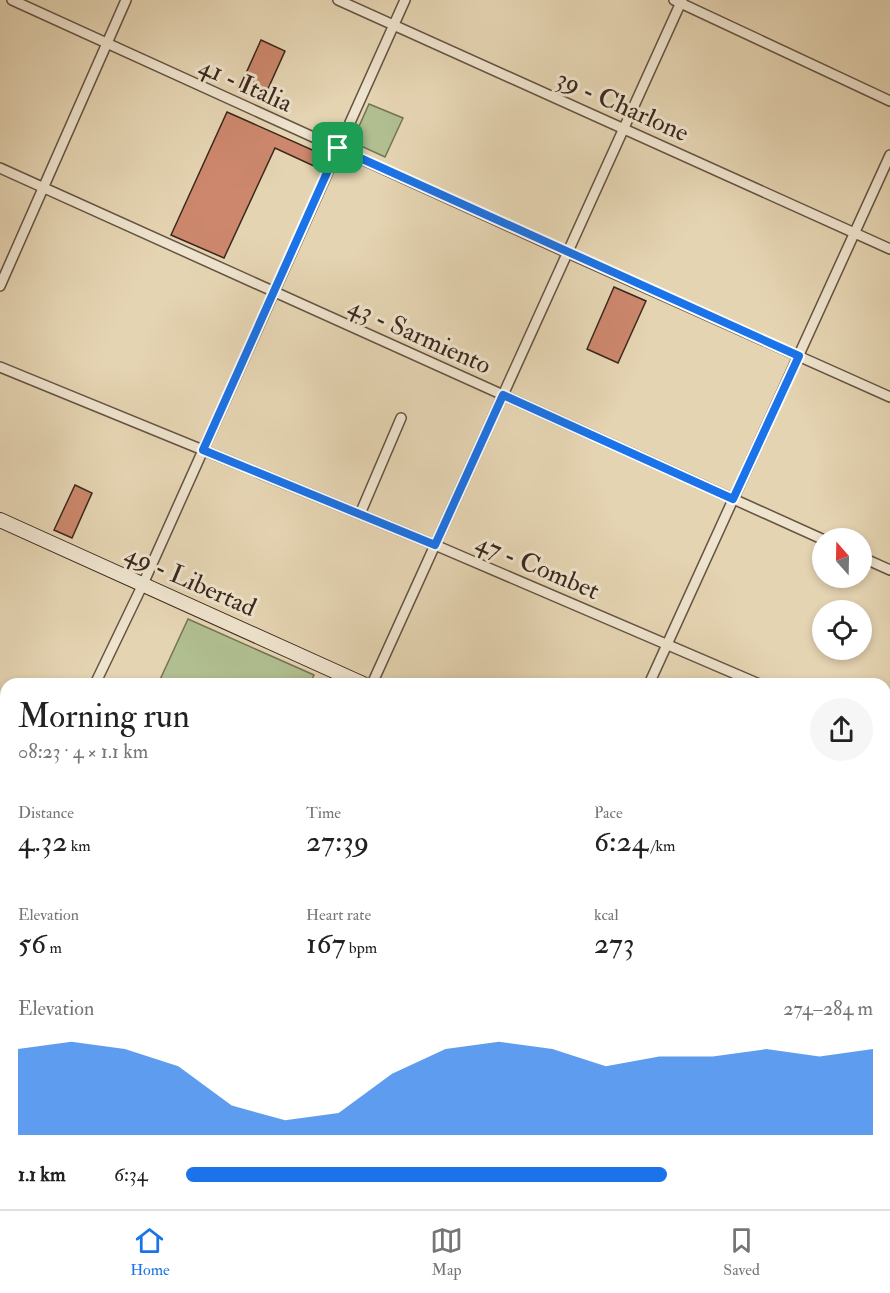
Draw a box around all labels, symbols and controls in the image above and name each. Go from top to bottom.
street label: 41 - Italia [194,50,297,120]
street label: 39 - Charlone [551,63,694,149]
pin [312,122,363,173]
icon: arrive [321,131,354,164]
street label: 43 - Sarmiento [343,290,496,382]
street label: 47 - Combet [471,527,604,607]
north arrow [812,528,872,588]
map controls [812,528,872,660]
street label: 49 - Libertad [120,538,261,624]
button: locate [812,600,872,660]
text: Morning run [18,696,190,737]
button: share [810,698,873,761]
text: 08:23 · 4 × 1.1 km [18,739,148,764]
text: Distance [18,803,74,823]
text: Time [306,803,341,823]
text: Pace [594,803,623,823]
text: 4.32 [18,823,67,860]
text: 27:39 [306,823,369,860]
text: 6:24 [594,823,648,860]
text: km [67,836,91,856]
text: /km [648,836,675,856]
text: Elevation [18,905,79,925]
text: Heart rate [306,905,371,925]
text: kcal [594,905,619,925]
text: 56 [18,925,46,962]
text: 167 [306,925,345,962]
text: 273 [594,925,634,962]
text: m [46,938,62,958]
text: bpm [345,938,377,958]
text: Elevation [18,996,94,1021]
text: 274–284 m [783,996,873,1021]
text: 1.1 km [18,1162,65,1187]
text: 6:34 [114,1162,147,1187]
tab: Home [130,1224,170,1280]
tab: Map [430,1224,463,1280]
tab: Saved [723,1224,760,1280]

